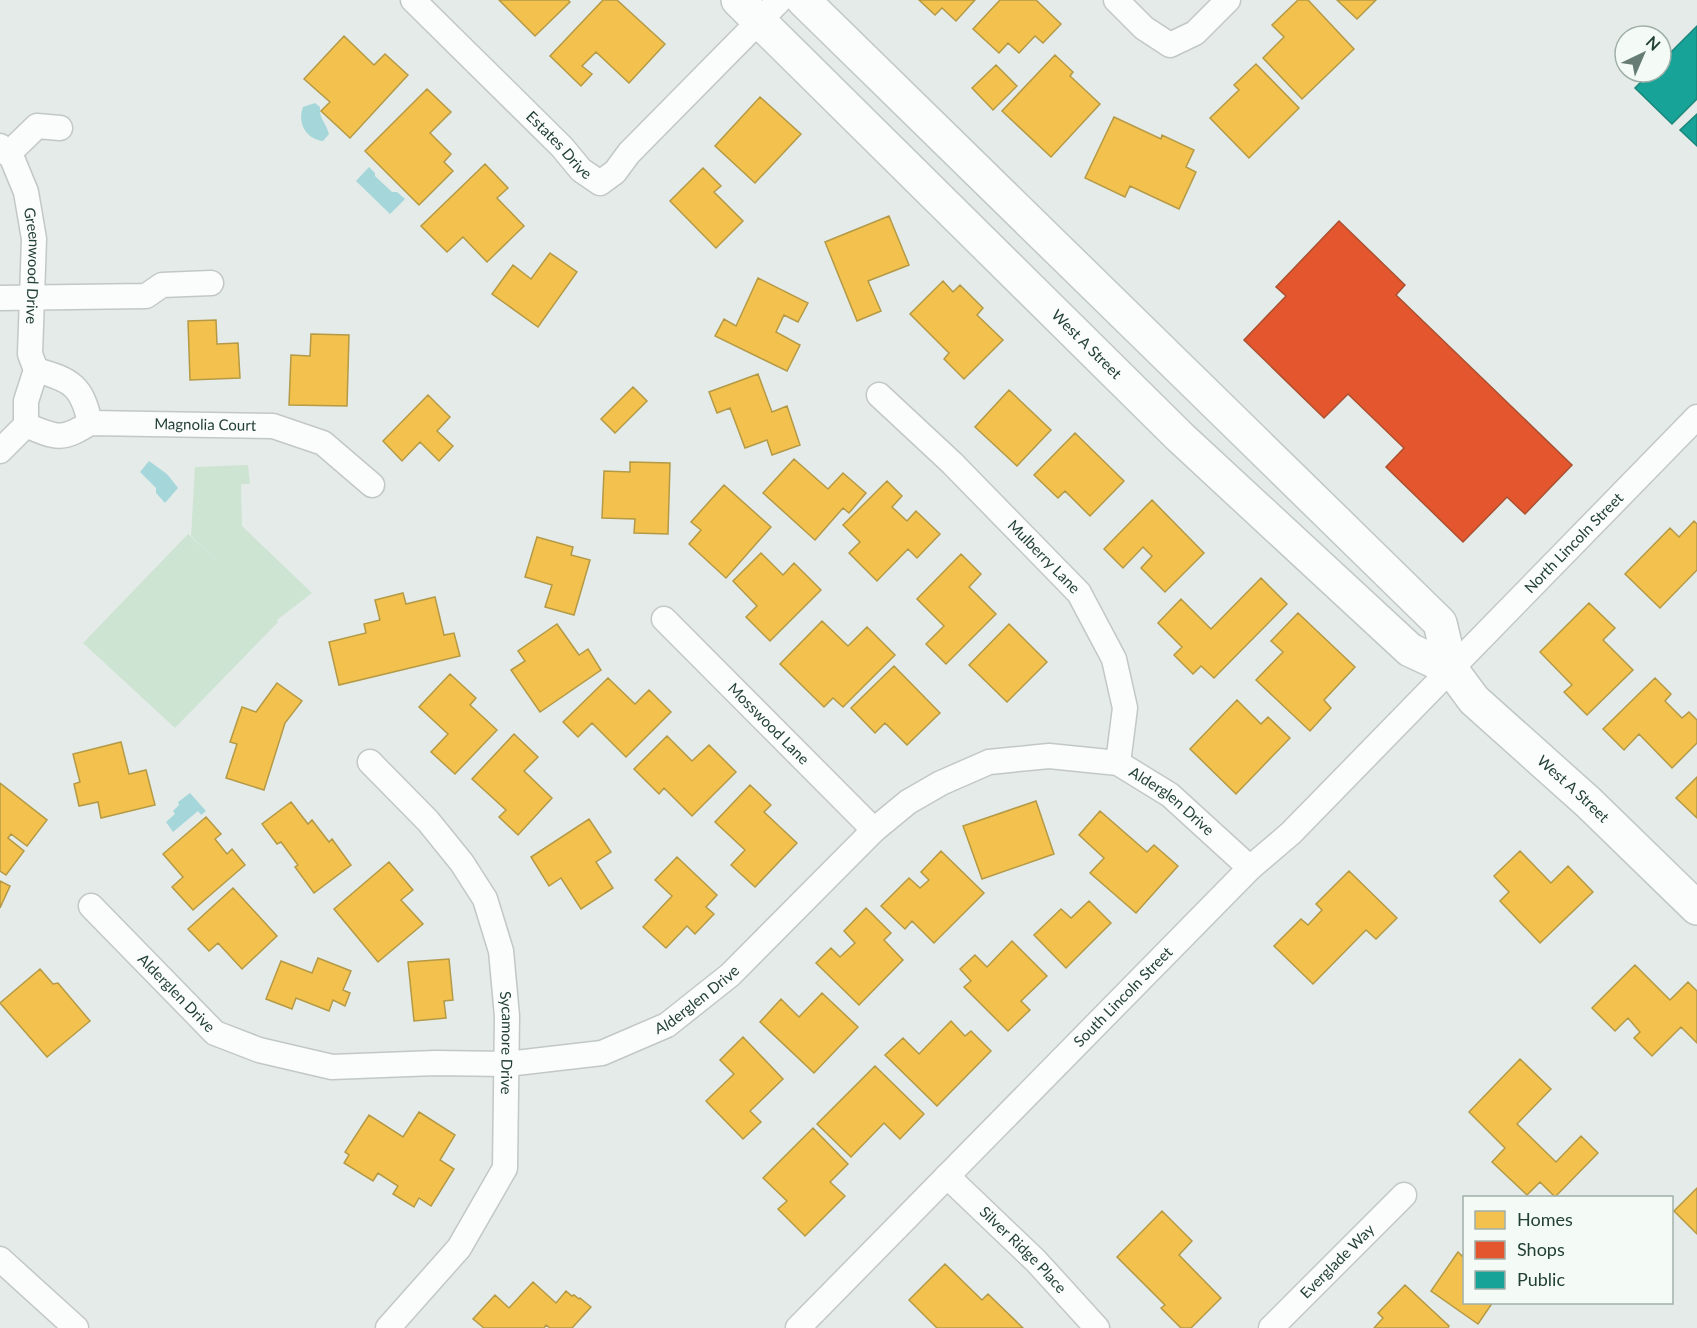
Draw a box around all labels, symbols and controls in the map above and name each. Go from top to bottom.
north arrow [1613,24,1673,84]
text: N [1643,32,1665,54]
street label: Estates Drive [523,107,595,183]
street label: Greenwood Drive [21,206,44,324]
street label: West A Street [1049,305,1126,383]
street label: Magnolia Court [154,414,257,434]
street label: North Lincoln Street [1520,488,1627,596]
street label: Mulberry Lane [1005,516,1084,597]
street label: Mosswood Lane [725,679,814,768]
street label: West A Street [1534,751,1614,826]
street label: Alderglen Drive [1126,762,1218,839]
street label: South Lincoln Street [1069,942,1176,1050]
street label: Alderglen Drive [135,950,219,1036]
street label: Alderglen Drive [652,961,743,1037]
street label: Sycamore Drive [497,990,517,1095]
legend [1463,1196,1673,1304]
street label: Silver Ridge Place [976,1202,1071,1296]
text: Homes [1517,1208,1573,1230]
street label: Everglade Way [1296,1220,1378,1302]
text: Shops [1517,1238,1565,1260]
text: Public [1517,1268,1565,1290]

